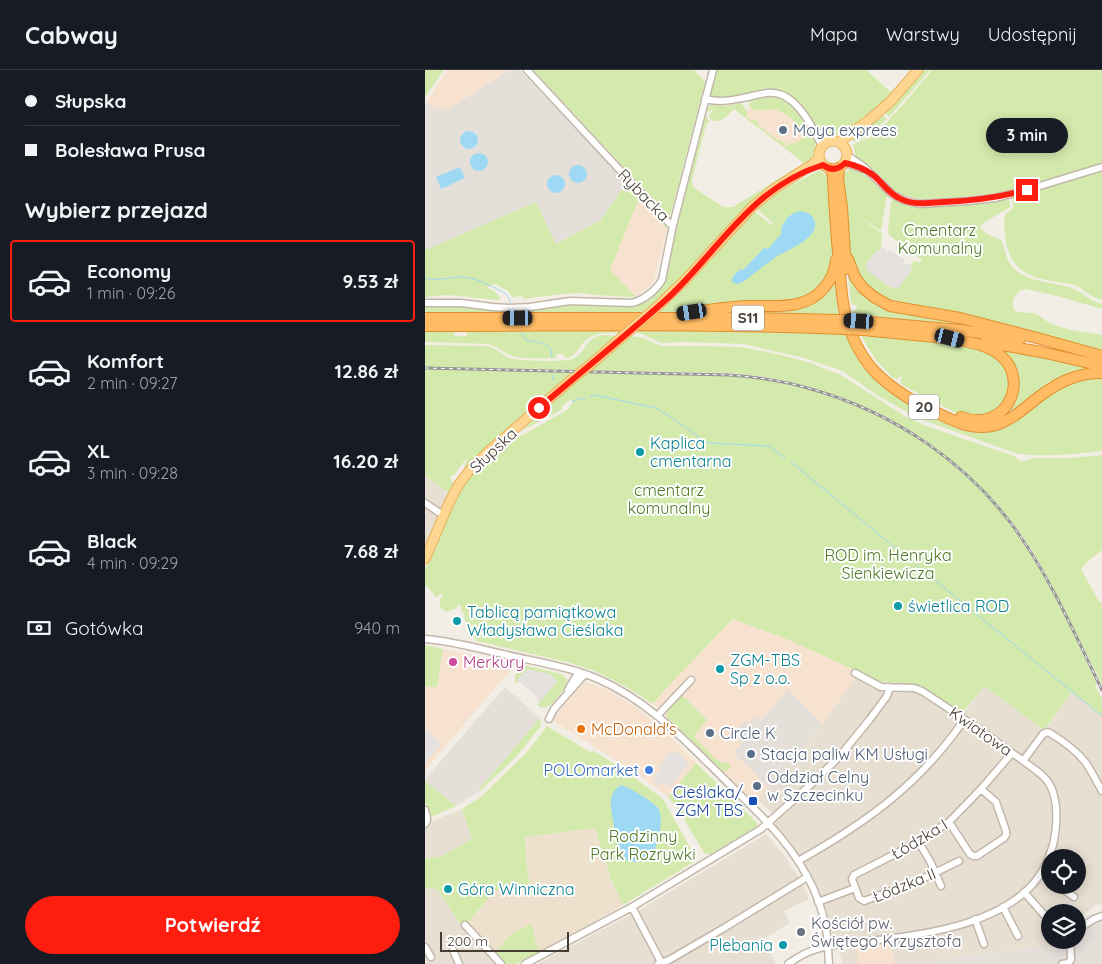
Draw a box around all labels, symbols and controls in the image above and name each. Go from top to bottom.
text: Cabway [25,20,118,50]
text: Mapa [810,23,858,46]
text: Warstwy [886,23,960,46]
text: Udostępnij [988,23,1077,46]
text: Słupska [55,89,126,113]
callout: 3 min [986,118,1068,152]
place label: Moya exprees [793,120,897,140]
marker: Moya exprees [777,124,789,136]
text: 3 min [1006,125,1048,145]
text: Bolesława Prusa [55,138,206,162]
street label: Rybacka [614,164,674,226]
route end [1016,179,1038,201]
text: Wybierz przejazd [25,196,208,224]
park label: Cmentarz Komunalny [898,220,982,258]
icon: car [27,259,72,304]
text: Economy [87,259,171,283]
text: 9.53 zł [342,269,398,293]
text: 1 min · 09:26 [87,283,175,303]
car [676,302,707,322]
road number: S11 [732,306,764,330]
car [503,311,533,326]
car [843,313,874,329]
car [933,327,966,349]
icon: car [27,349,72,394]
text: Komfort [87,349,164,373]
text: 12.86 zł [335,359,398,383]
text: 2 min · 09:27 [87,373,178,393]
road number: 20 [909,394,939,420]
route start [528,397,550,419]
street label: Słupska [465,423,521,477]
place label: Kaplica cmentarna [650,433,731,471]
icon: car [27,439,72,484]
text: XL [87,439,110,463]
marker: Kaplica cmentarna [634,446,646,458]
text: 16.20 zł [333,449,398,473]
text: 3 min · 09:28 [87,463,178,483]
park label: cmentarz komunalny [628,480,710,518]
icon: car [27,529,72,574]
text: Black [87,529,137,553]
text: 7.68 zł [344,539,398,563]
park label: ROD im. Henryka Sienkiewicza [824,545,952,583]
text: 4 min · 09:29 [87,553,178,573]
place label: świetlica ROD [908,596,1009,616]
marker: świetlica ROD [892,600,904,612]
place label: Tablicą pamiątkowa Władysława Cieślaka [467,602,623,640]
icon: cash [25,614,53,642]
marker: Tablicą pamiątkowa Władysława Cieślaka [451,615,463,627]
text: Gotówka [65,616,144,640]
text: 940 m [354,618,400,638]
place label: ZGM-TBS Sp z o.o. [730,650,800,688]
place label: Merkury [463,652,524,672]
marker: Merkury [447,656,459,668]
marker: ZGM-TBS Sp z o.o. [714,663,726,675]
street label: Kwiatowa [946,702,1016,760]
place label: McDonald's [591,719,677,739]
marker: McDonald's [575,723,587,735]
place label: Circle K [720,723,776,743]
marker: Circle K [704,727,716,739]
place label: Stacja paliw KM Usługi [761,744,928,764]
marker: Stacja paliw KM Usługi [745,748,757,760]
place label: POLOmarket [543,760,639,780]
marker: POLOmarket [643,764,655,776]
place label: Oddział Celny w Szczecinku [767,767,869,805]
marker: Oddział Celny w Szczecinku [751,780,763,792]
place label: Cieślaka/ ZGM TBS [673,782,744,820]
marker: Cieślaka/ ZGM TBS [747,795,759,807]
street label: Łódzka I [887,814,951,864]
park label: Rodzinny Park Rozrywki [590,826,696,864]
map controls [1041,849,1086,949]
button: locate [1041,849,1086,894]
street label: Łódzka II [869,863,939,907]
place label: Góra Winniczna [458,879,575,899]
marker: Góra Winniczna [442,883,454,895]
button: Potwierdź [25,896,400,954]
button: layers [1041,904,1086,949]
place label: Kościół pw. Świętego Krzysztofa [811,913,962,951]
marker: Kościół pw. Świętego Krzysztofa [795,926,807,938]
scale bar [440,929,569,952]
text: 200 m [447,932,488,950]
place label: Plebania [709,935,773,955]
marker: Plebania [777,939,789,951]

